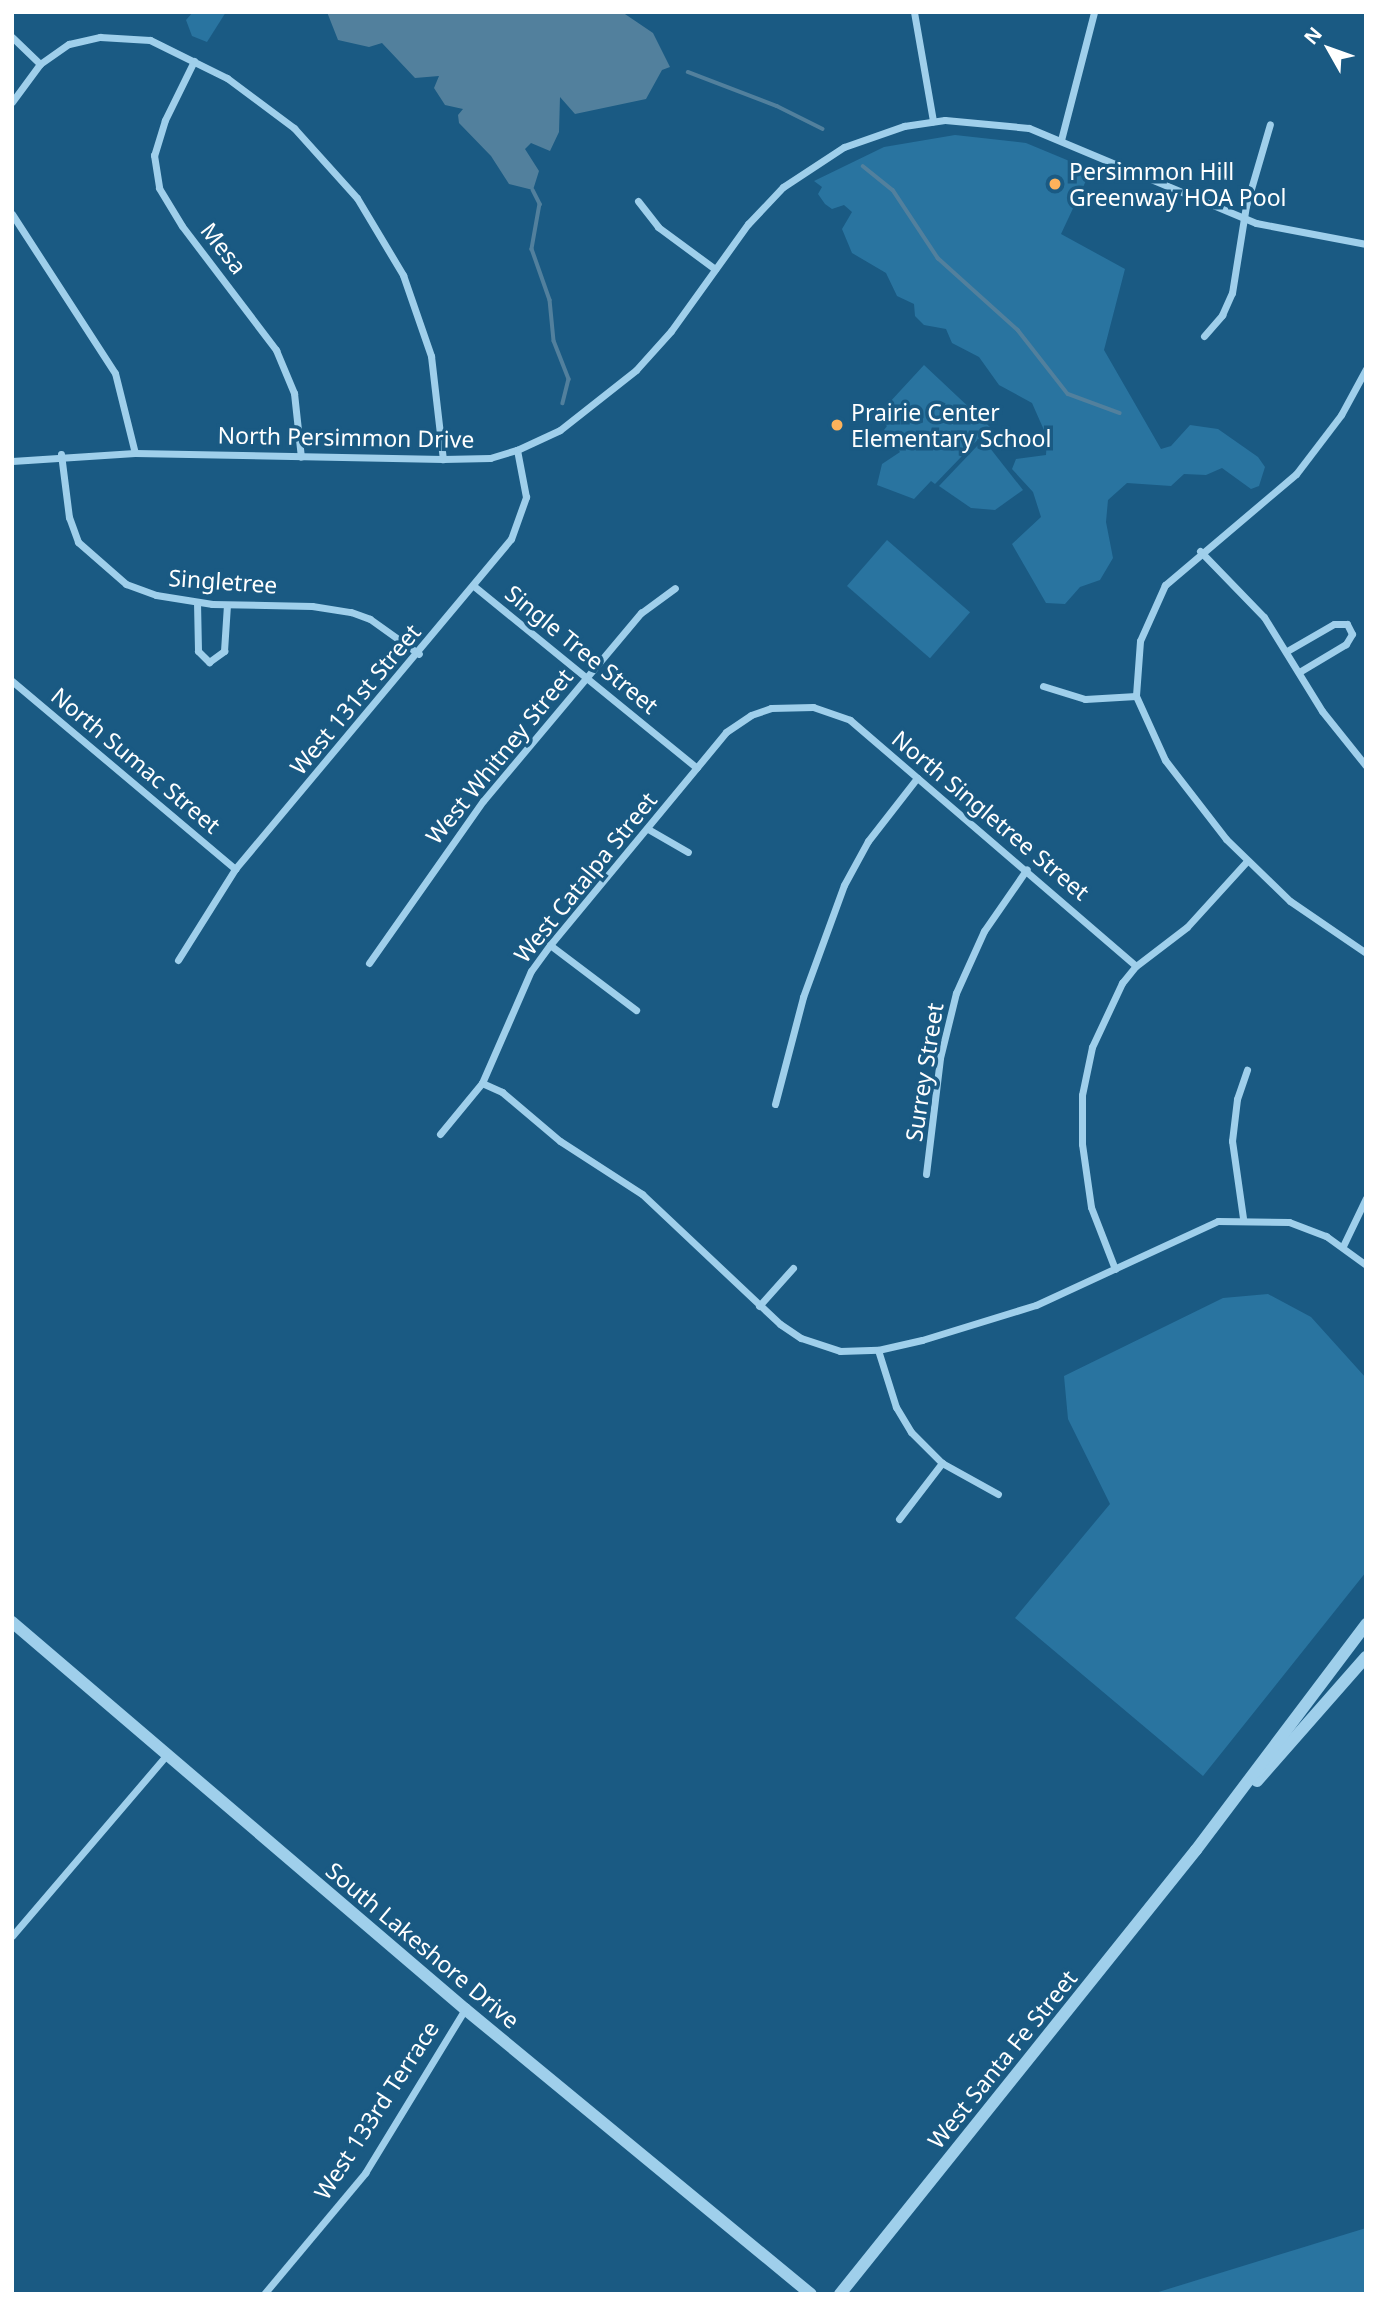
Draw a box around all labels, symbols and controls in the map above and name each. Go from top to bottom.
north arrow [1294,14,1364,84]
text: N [1298,21,1328,50]
place label: Persimmon Hill Greenway HOA Pool [1069,157,1287,211]
marker: Persimmon Hill Greenway HOA Pool [1047,176,1063,192]
street label: Mesa [195,217,253,279]
place label: Prairie Center Elementary School [851,398,1051,452]
marker: Prairie Center Elementary School [829,417,845,433]
street label: North Persimmon Drive [217,421,475,453]
street label: Singletree [168,563,278,599]
street label: Single Tree Street [500,579,664,719]
street label: West 131st Street [284,618,426,780]
street label: West Whitney Street [420,663,578,849]
street label: North Sumac Street [46,681,226,839]
street label: North Singletree Street [887,724,1095,906]
street label: West Catalpa Street [508,786,662,968]
street label: Surrey Street [899,1001,949,1143]
street label: South Lakeshore Drive [321,1856,525,2034]
street label: West Santa Fe Street [922,1964,1082,2154]
street label: West 133rd Terrace [308,2015,444,2205]

